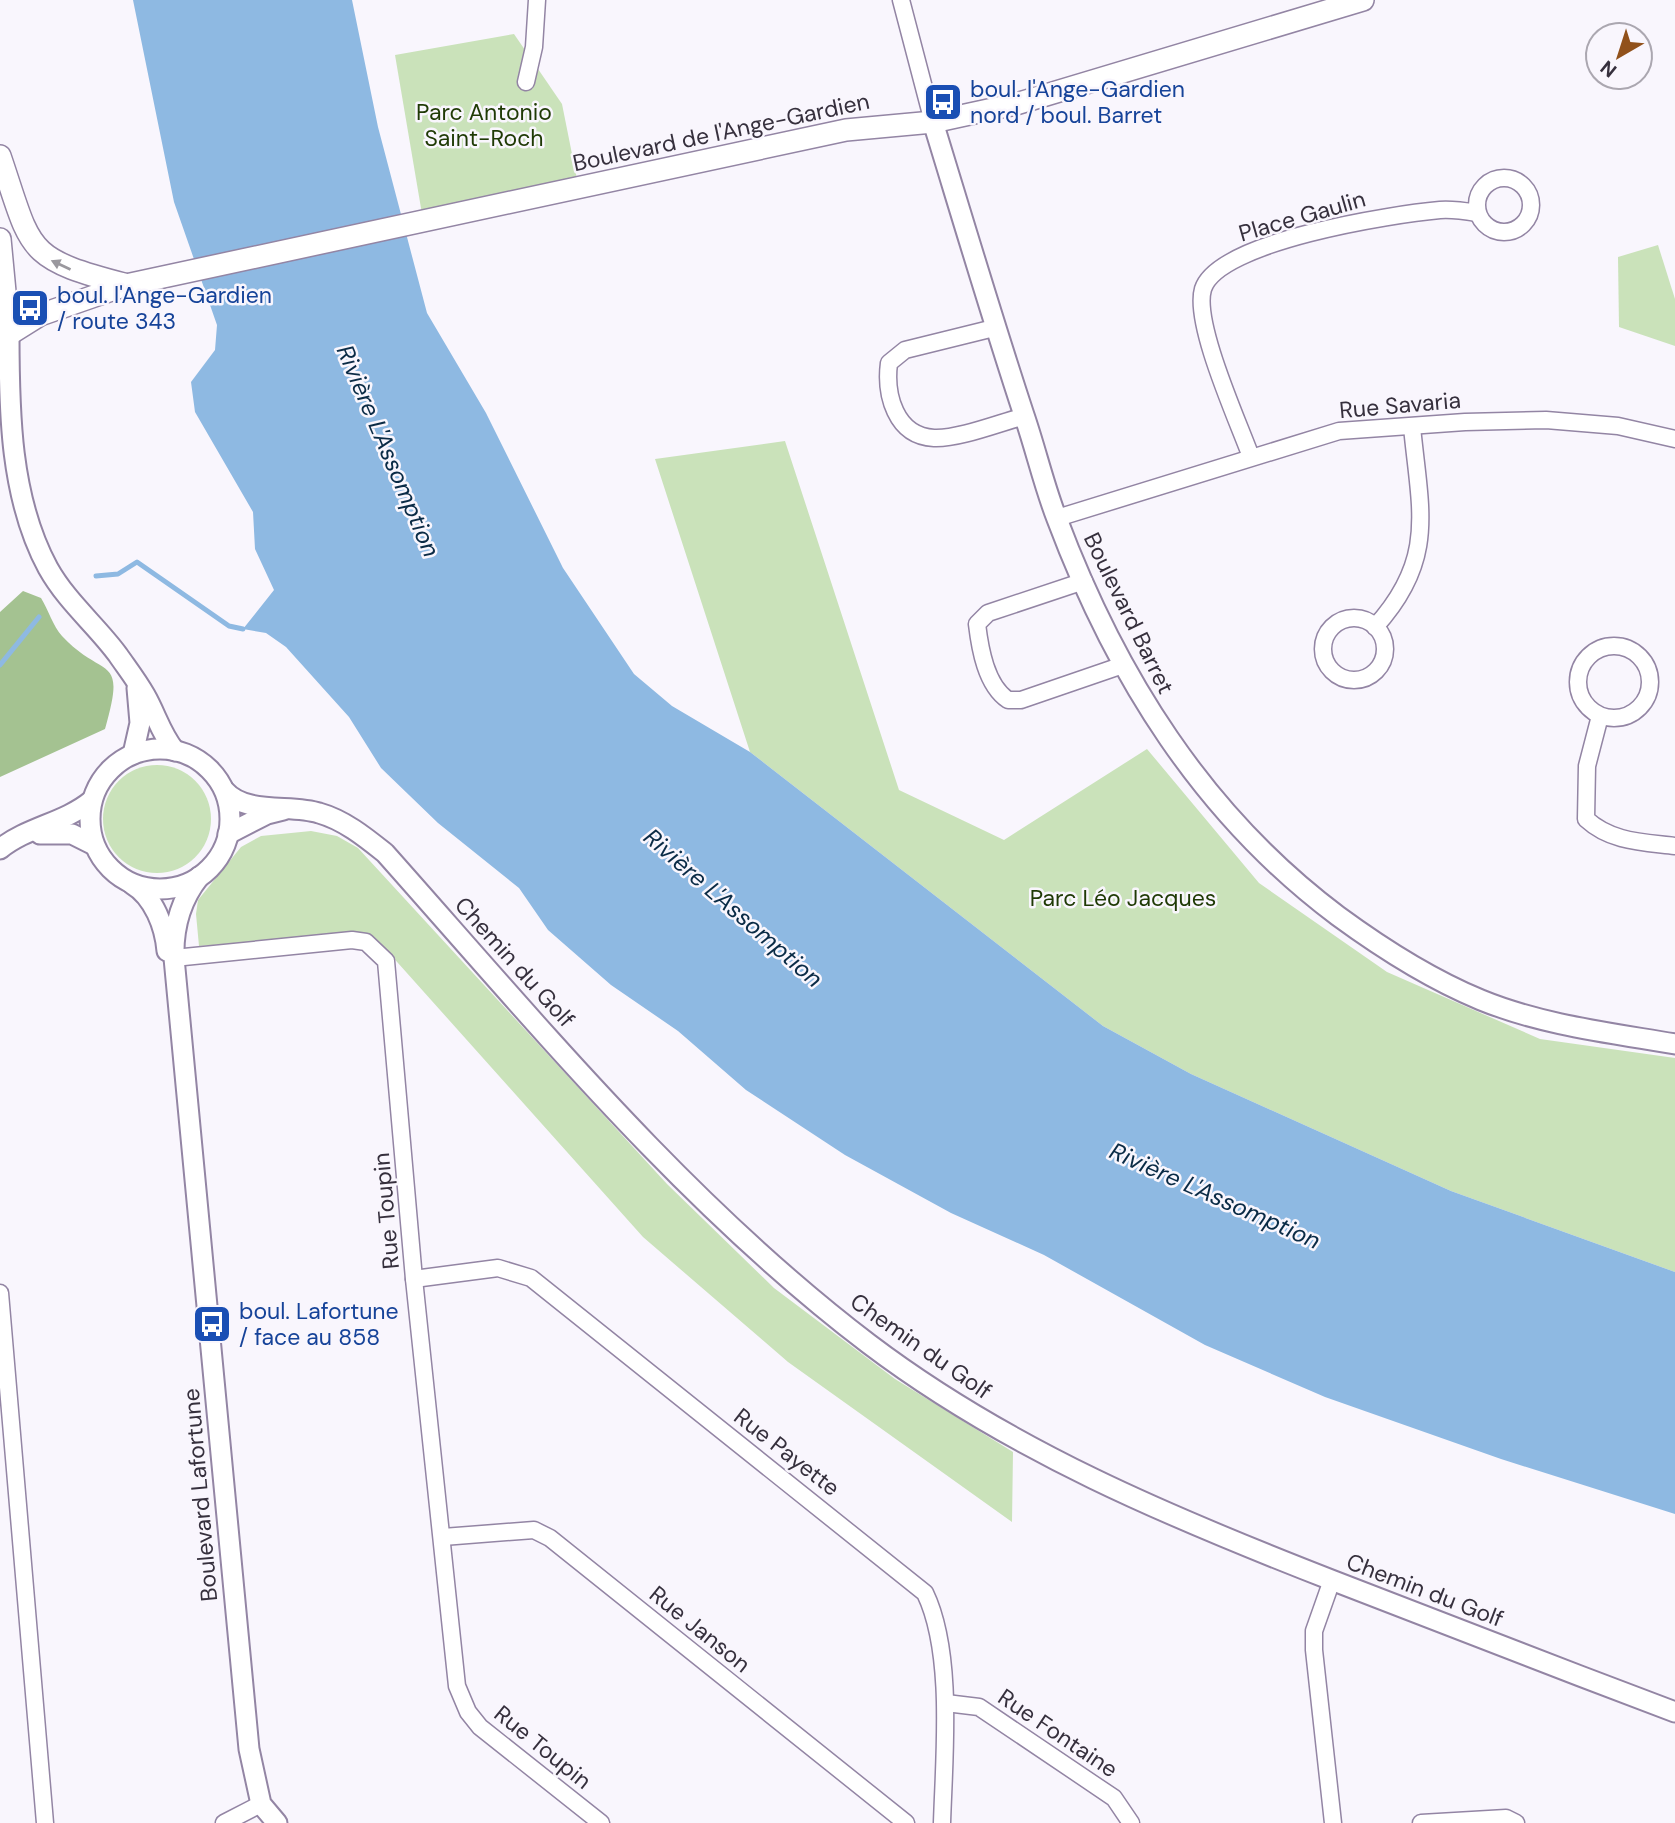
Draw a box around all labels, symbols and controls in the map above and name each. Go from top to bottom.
north arrow [1584,21,1654,91]
text: N [1595,55,1622,83]
place label: boul. l'Ange-Gardien nord / boul. Barret [970,74,1185,130]
bus stop icon: boul. l'Ange-Gardien nord / boul. Barret [922,81,964,123]
street label: Boulevard de l'Ange-Gardien [570,86,872,178]
park label: Parc Antonio Saint-Roch [416,97,552,153]
street label: Place Gaulin [1235,184,1369,248]
one-way arrow [51,260,71,271]
place label: boul. l'Ange-Gardien / route 343 [57,280,272,336]
bus stop icon: boul. l'Ange-Gardien / route 343 [9,287,51,329]
water label: Rivière L'Assomption [330,340,447,562]
street label: Rue Savaria [1338,385,1462,425]
street label: Boulevard Barret [1077,527,1181,699]
water label: Rivière L'Assomption [637,821,829,994]
park label: Parc Léo Jacques [1030,883,1216,913]
street label: Chemin du Golf [448,890,582,1034]
water label: Rivière L'Assomption [1105,1135,1325,1256]
street label: Rue Toupin [366,1152,406,1270]
street label: Chemin du Golf [844,1286,998,1406]
place label: boul. Lafortune / face au 858 [239,1296,399,1352]
bus stop icon: boul. Lafortune / face au 858 [191,1303,233,1345]
street label: Boulevard Lafortune [176,1387,224,1603]
street label: Rue Payette [728,1401,846,1503]
street label: Chemin du Golf [1342,1546,1508,1634]
street label: Rue Janson [643,1579,757,1679]
street label: Rue Fontaine [992,1682,1124,1784]
street label: Rue Toupin [488,1699,598,1795]

